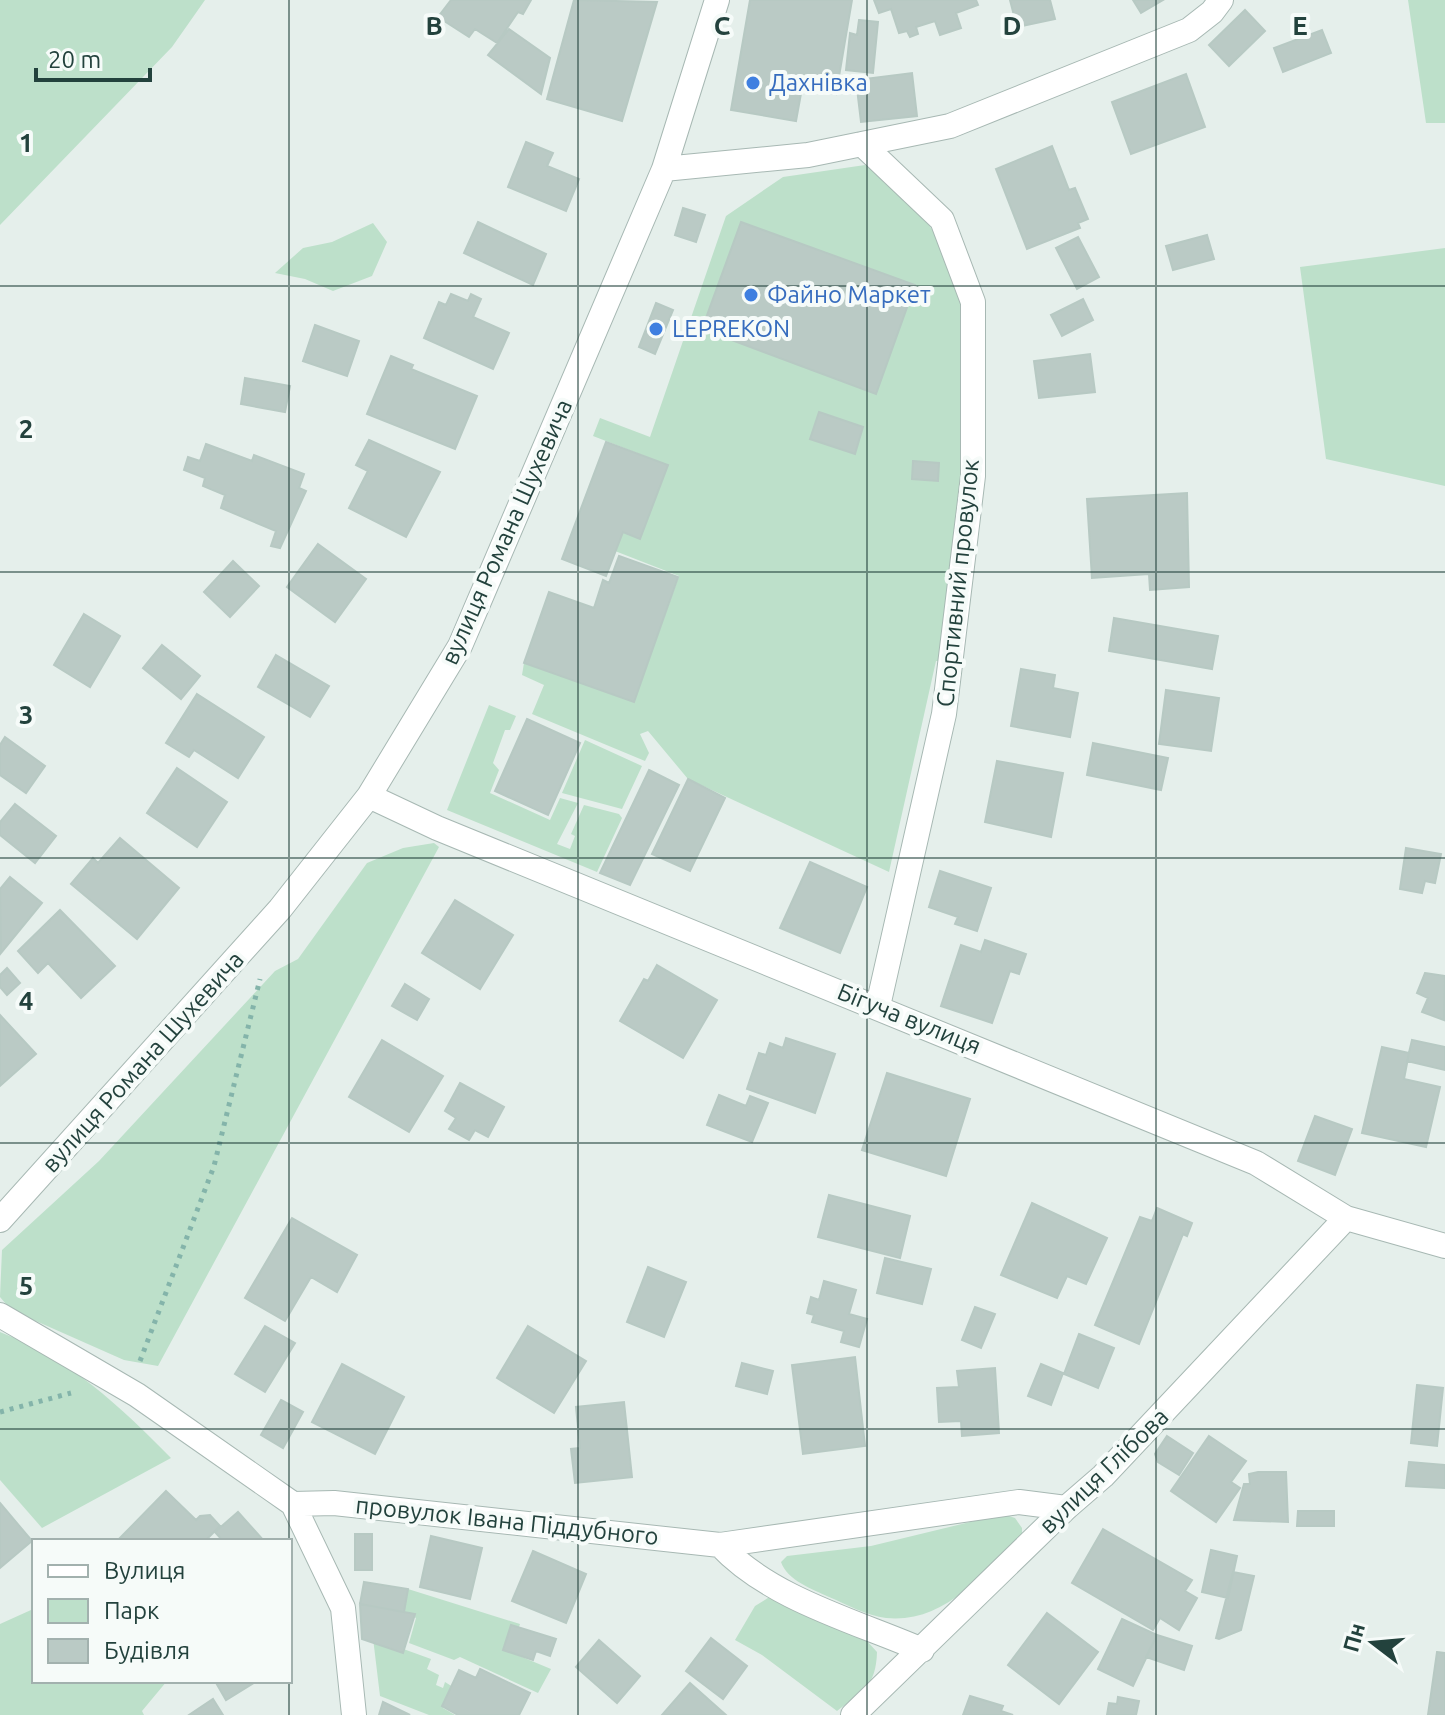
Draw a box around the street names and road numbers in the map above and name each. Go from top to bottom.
street label: вулиця Романа Шухевича [436,395,577,669]
street label: Спортивний провулок [931,458,984,708]
street label: вулиця Романа Шухевича [36,946,249,1178]
street label: Бігуча вулиця [834,977,985,1060]
street label: вулиця Глібова [1034,1403,1174,1539]
street label: провулок Івана Піддубного [354,1491,660,1550]

